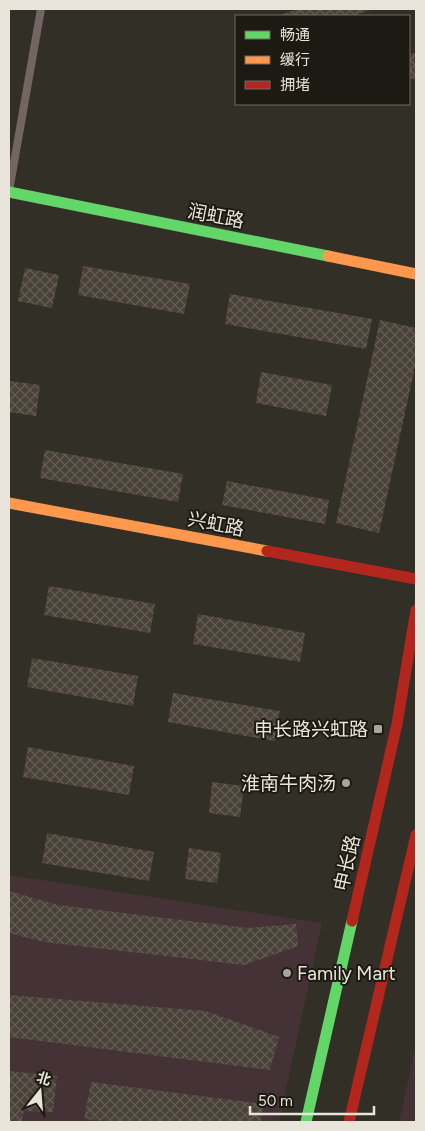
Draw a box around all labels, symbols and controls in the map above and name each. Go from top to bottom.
legend [235,15,410,105]
text: 畅通 [280,26,310,44]
text: 缓行 [280,51,310,69]
text: 拥堵 [280,76,310,94]
street label: 润虹路 [186,199,246,233]
street label: 兴虹路 [186,507,246,541]
place label: 申长路兴虹路 [254,718,368,741]
marker: 申长路兴虹路 [372,723,384,735]
place label: 淮南牛肉汤 [241,772,336,795]
marker: 淮南牛肉汤 [340,777,352,789]
street label: 申长路 [329,833,365,893]
place label: Family Mart [297,962,396,985]
marker: Family Mart [281,967,293,979]
north arrow [15,1066,65,1116]
text: 北 [34,1069,53,1089]
scale bar [250,1084,374,1116]
text: 50 m [258,1092,293,1110]

